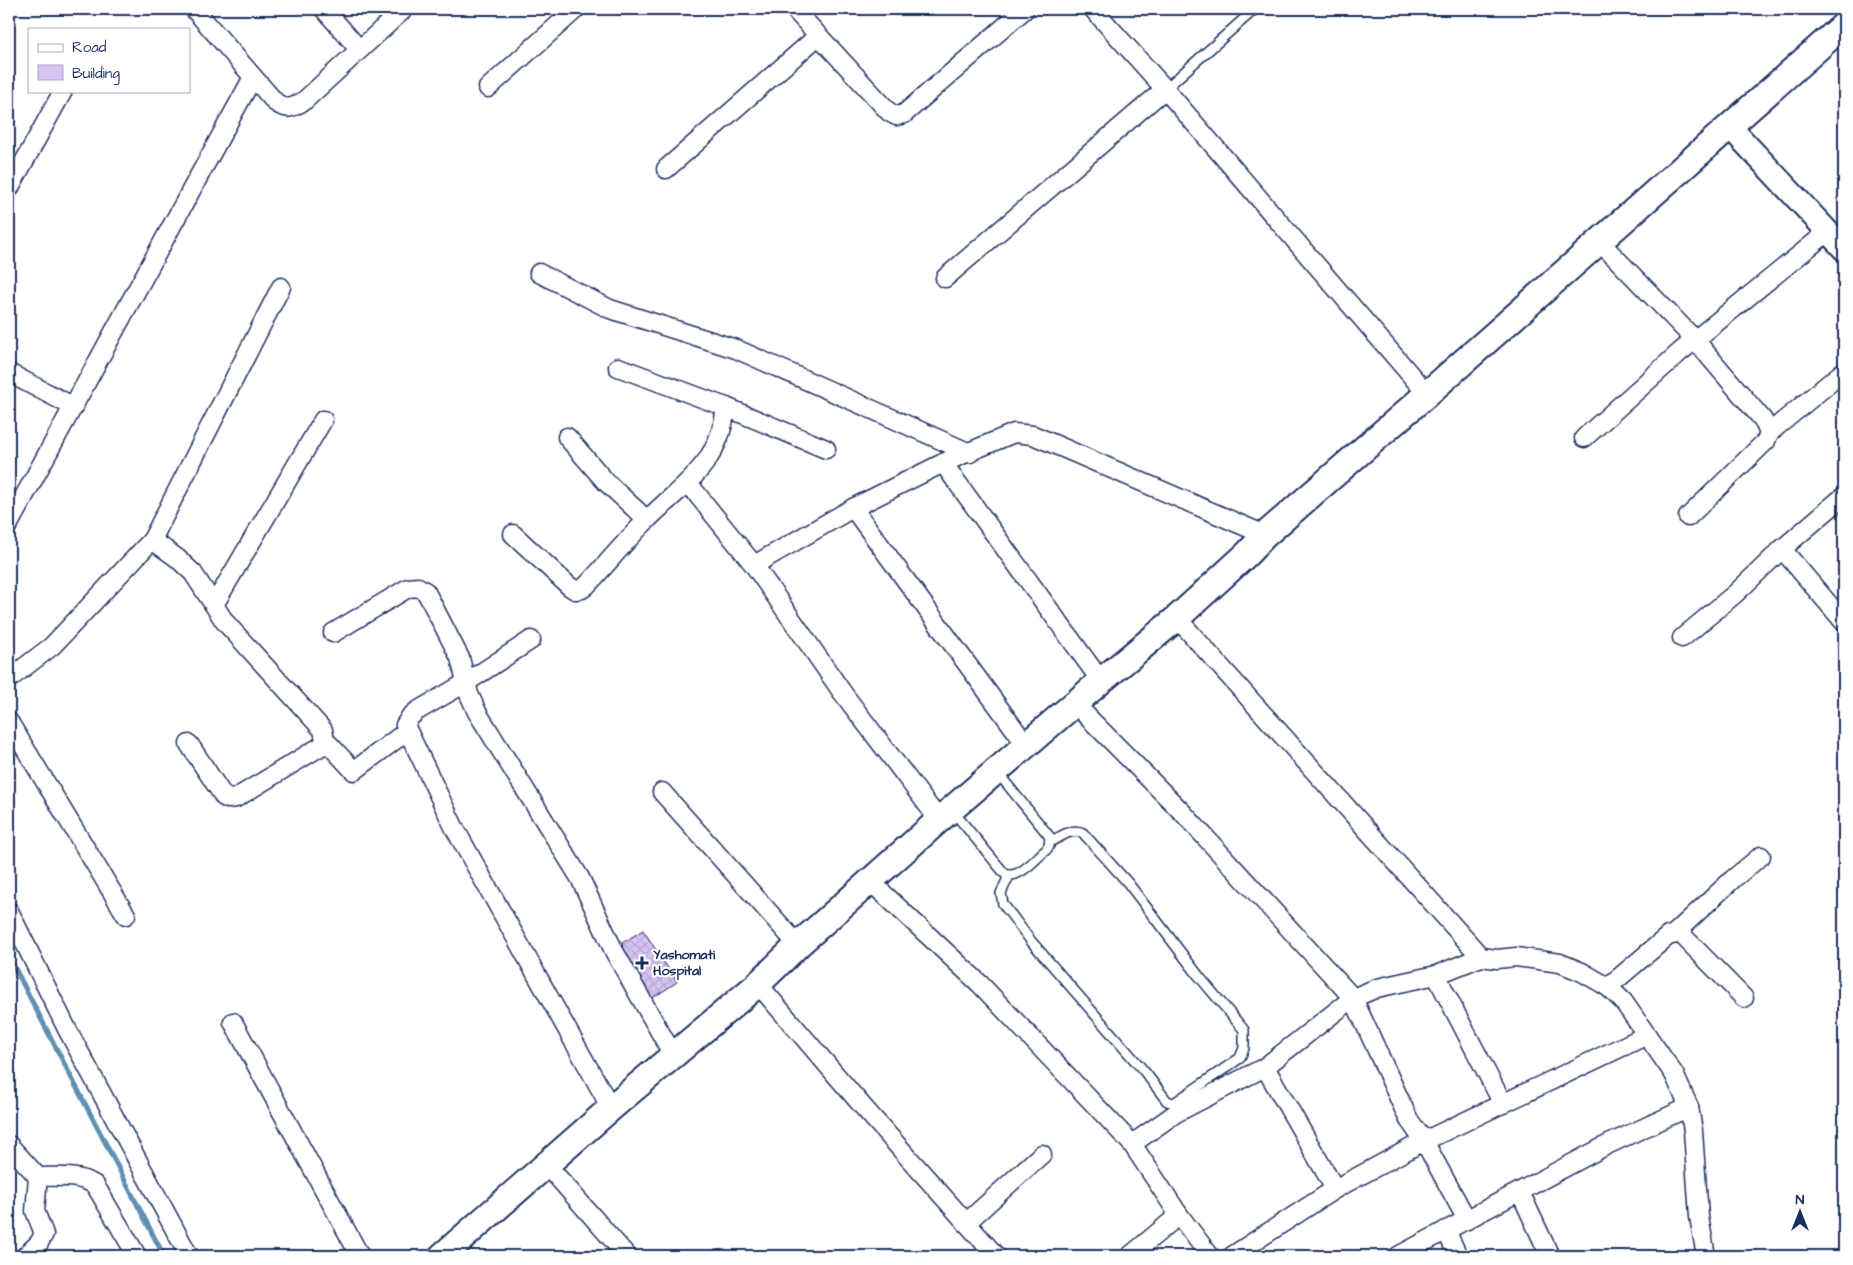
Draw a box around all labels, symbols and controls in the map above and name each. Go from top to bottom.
legend [28,28,190,92]
text: Road [72,37,107,58]
text: Building [72,63,120,85]
place label: Yashomati Hospital [653,945,716,981]
marker: Yashomati Hospital [635,956,649,970]
north arrow [1776,1188,1826,1238]
text: N [1796,1190,1805,1210]

